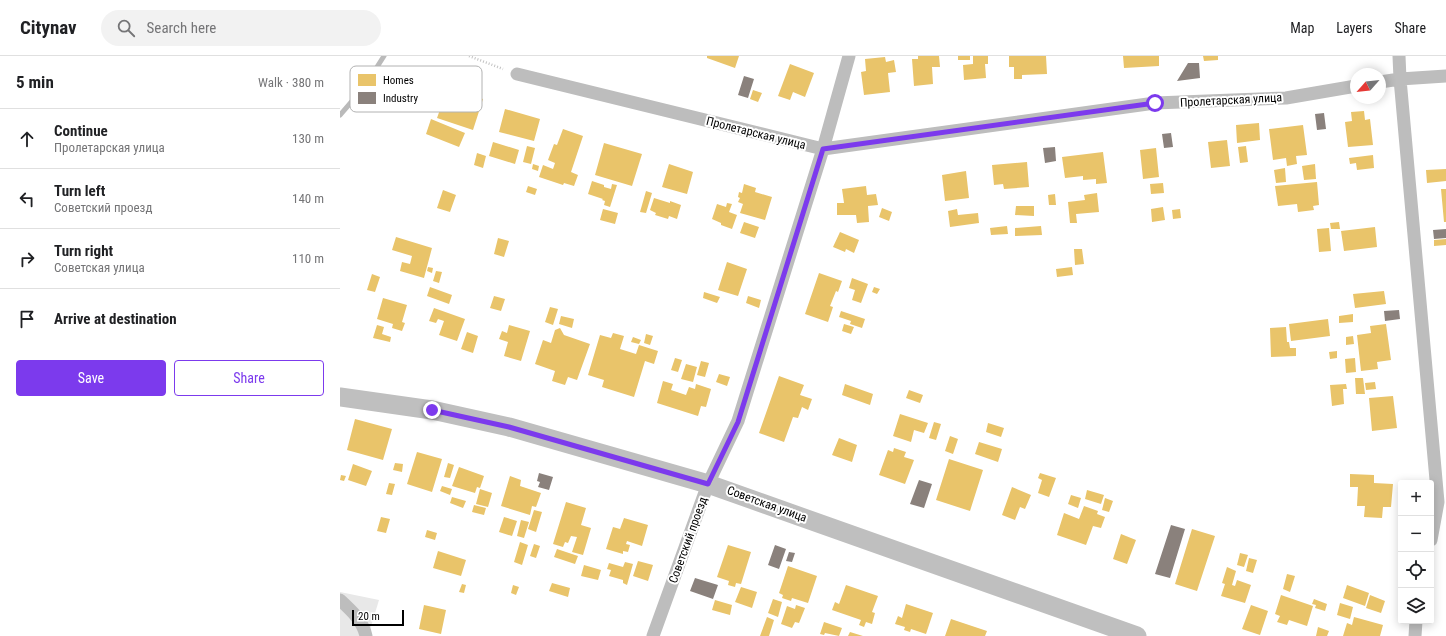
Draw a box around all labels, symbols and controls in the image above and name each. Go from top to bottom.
search box [101,10,381,46]
text: Citynav [20,16,77,39]
icon: search [115,17,137,39]
text: Search here [147,19,216,37]
text: Map [1290,20,1314,36]
text: Layers [1336,20,1373,36]
text: Share [1395,20,1426,36]
legend [350,66,482,112]
north arrow [1350,68,1386,104]
text: 5 min [16,72,54,92]
text: Homes [383,74,414,87]
text: Walk · 380 m [258,75,324,90]
street label: Пролетарская улица [1180,90,1283,110]
text: Industry [383,92,419,105]
route start [1146,94,1164,112]
street label: Пролетарская улица [705,114,808,152]
text: Continue [54,122,108,140]
icon: ahead [16,128,38,150]
text: 130 m [292,131,324,146]
text: Пролетарская улица [54,140,165,155]
text: Turn left [54,182,105,200]
icon: left [16,188,38,210]
text: 140 m [292,191,324,206]
text: Советский проезд [54,200,152,215]
text: Turn right [54,242,113,260]
icon: right [16,248,38,270]
text: 110 m [292,251,324,266]
text: Советская улица [54,260,145,275]
icon: arrive [16,308,38,330]
text: Arrive at destination [54,310,177,328]
button: Save [16,360,166,396]
button: Share [174,360,324,396]
route end [423,401,441,419]
map controls [1398,480,1434,624]
button: + [1398,480,1434,516]
street label: Советская улица [725,483,809,525]
street label: Советский проезд [666,494,710,585]
button: − [1398,516,1434,552]
button: locate [1398,552,1434,588]
button: layers [1398,588,1434,624]
scale bar [352,608,404,627]
text: 20 m [358,610,380,623]

